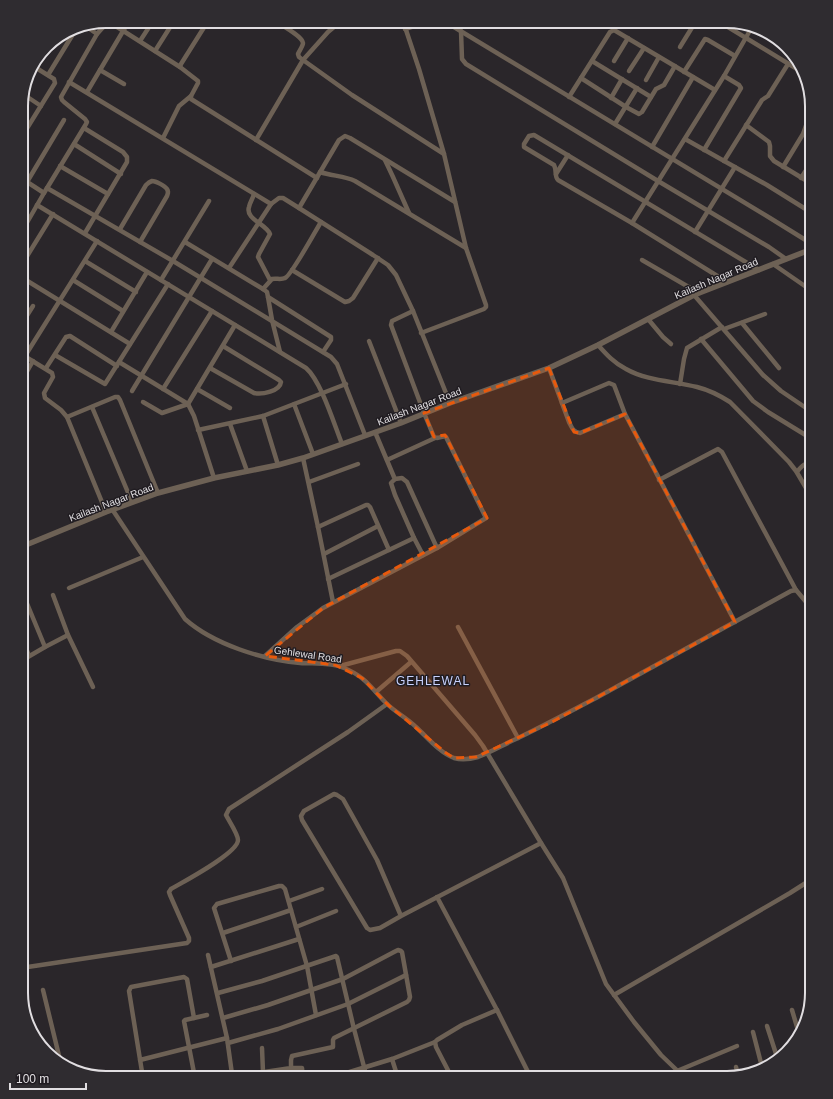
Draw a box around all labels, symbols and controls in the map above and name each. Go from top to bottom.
street label: Kailash Nagar Road [673,256,760,301]
street label: Kailash Nagar Road [375,385,463,428]
street label: Kailash Nagar Road [67,481,155,524]
street label: Gehlewal Road [273,644,343,665]
district label: GEHLEWAL [396,674,470,688]
scale bar [10,1065,86,1091]
text: 100 m [16,1072,49,1086]

